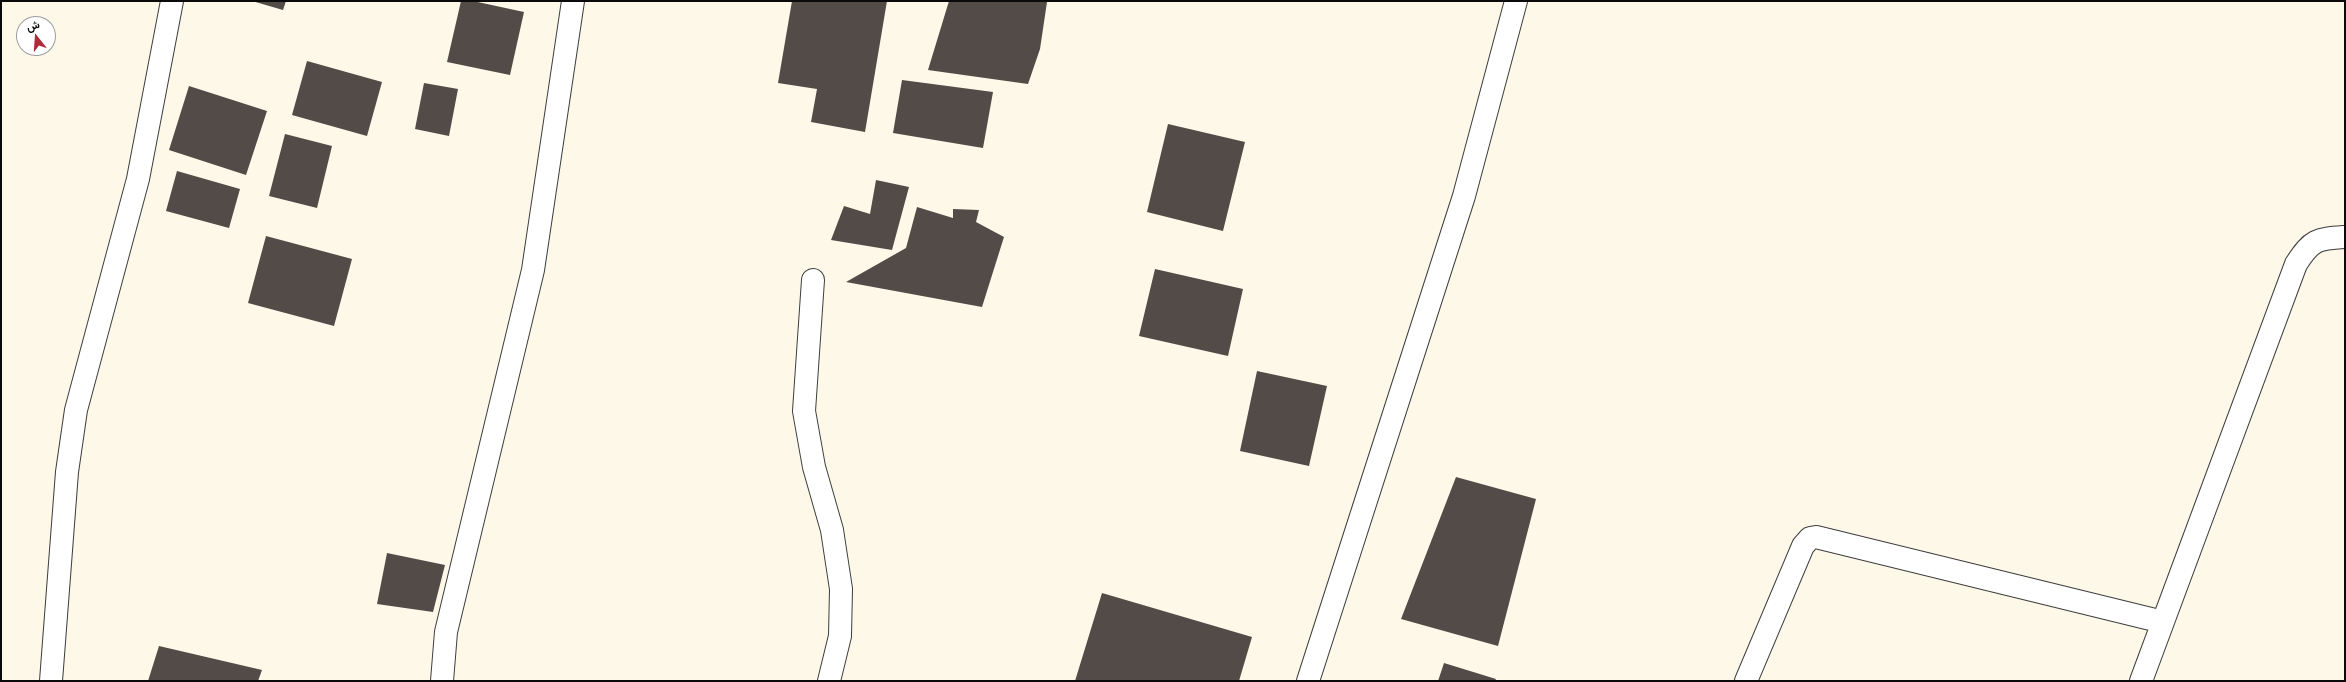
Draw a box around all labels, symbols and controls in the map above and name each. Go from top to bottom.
north arrow [16,16,56,56]
text: ش [24,17,41,34]

